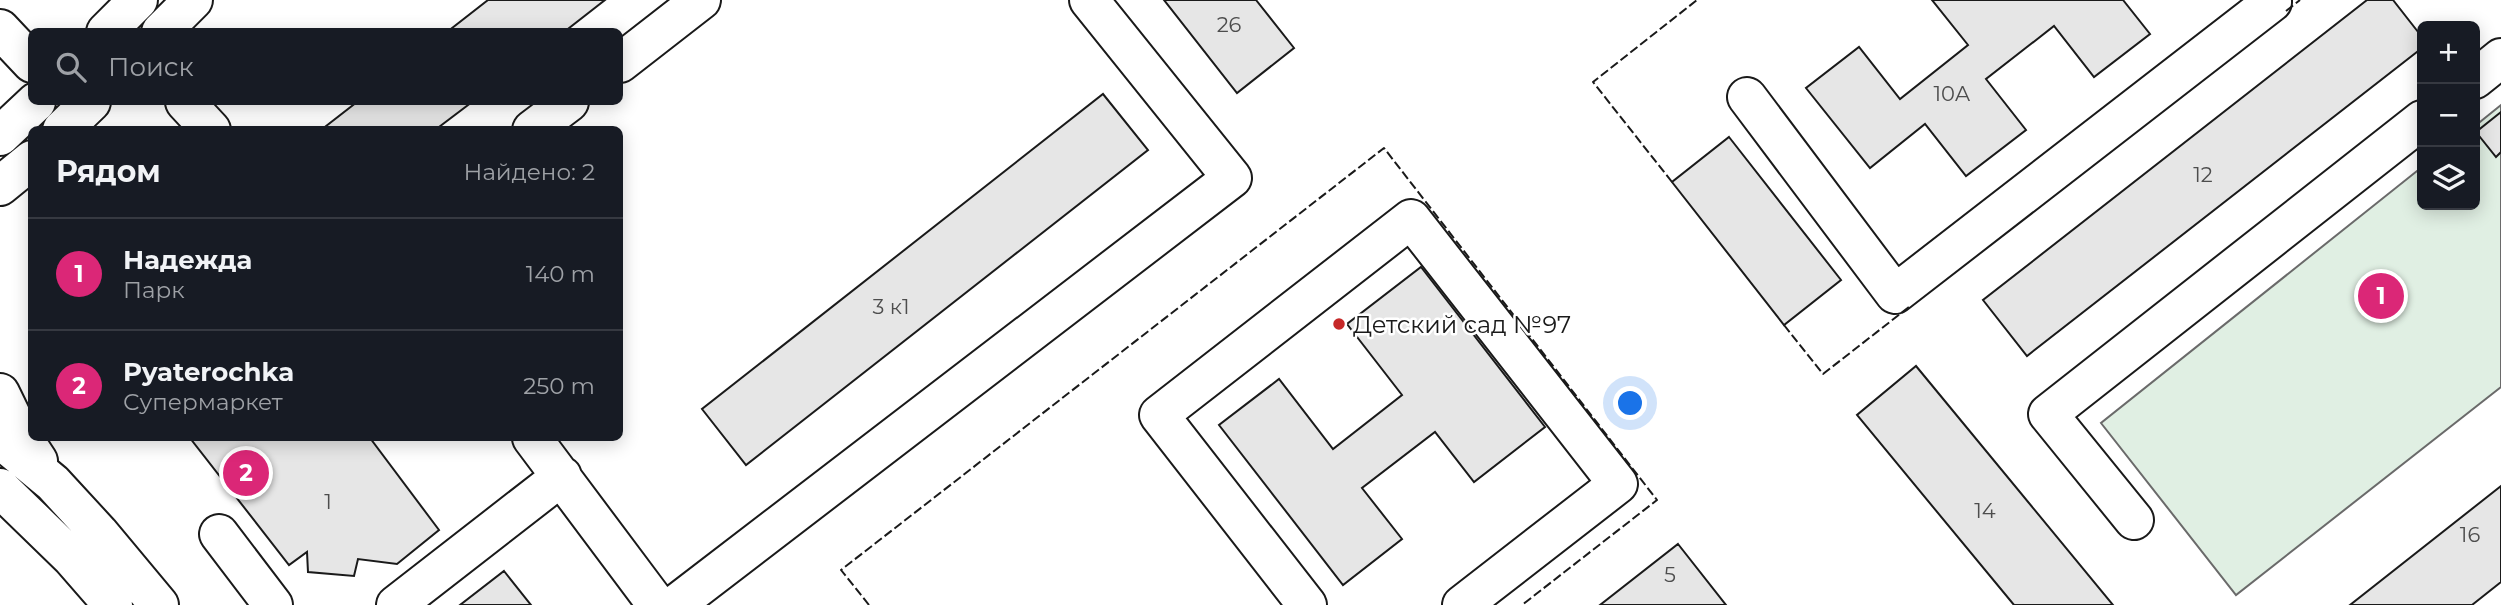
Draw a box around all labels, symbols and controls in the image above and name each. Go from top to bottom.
house number: 26 [1217,12,1242,37]
map controls [2417,21,2480,210]
button: + [2417,21,2480,84]
search box [28,28,623,105]
icon: search [52,48,90,86]
text: Поиск [108,51,194,83]
house number: 10А [1934,81,1971,106]
button: − [2417,84,2480,147]
button: layers [2417,147,2480,210]
text: Рядом [56,153,161,190]
text: Найдено: 2 [464,158,595,186]
house number: 12 [2193,162,2213,187]
text: Надежда [123,244,252,276]
text: 1 [74,260,84,288]
text: 140 m [526,260,595,288]
pin: 1 [2358,270,2404,322]
text: Парк [123,276,185,304]
house number: 3 к1 [872,294,910,319]
place label: Детский сад №97 [1353,310,1571,339]
marker: Детский сад №97 [1331,316,1347,332]
text: Pyaterochka [123,356,294,388]
text: 2 [72,372,86,400]
text: 250 m [523,372,595,400]
your location [1613,386,1647,420]
text: Супермаркет [123,388,283,416]
pin: 2 [223,447,269,499]
house number: 1 [324,489,332,514]
house number: 14 [1974,498,1996,523]
house number: 16 [2460,522,2480,547]
house number: 5 [1664,562,1676,587]

